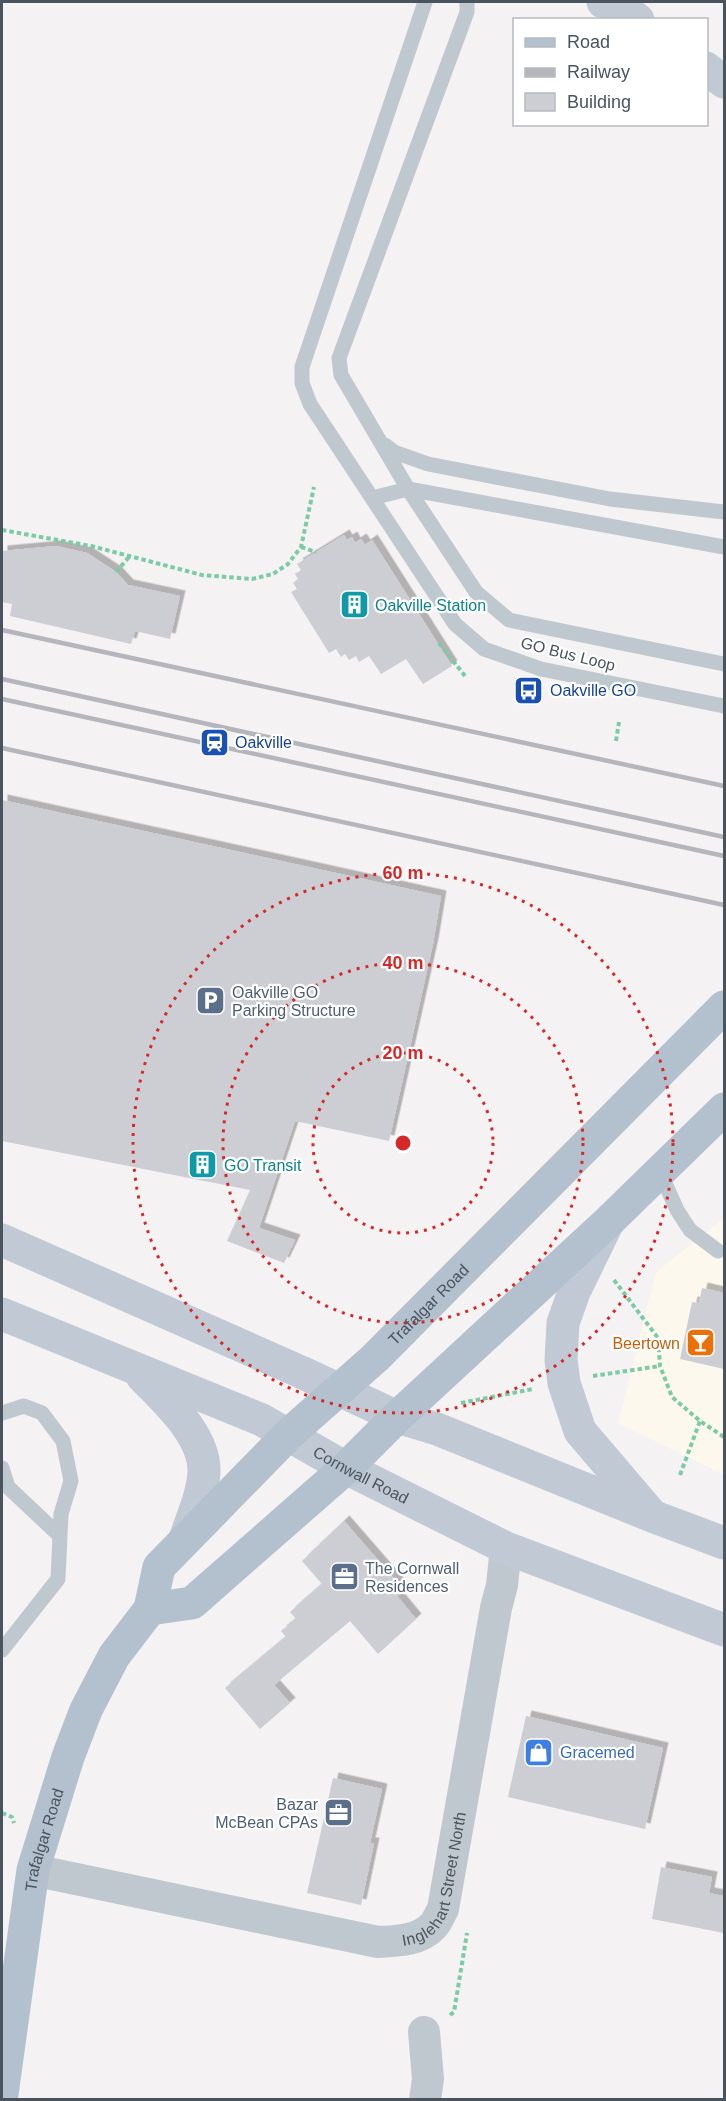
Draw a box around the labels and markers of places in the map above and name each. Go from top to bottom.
building icon: Oakville Station [338,589,370,621]
place label: Oakville Station [375,597,486,614]
bus stop icon: Oakville GO [513,674,545,706]
place label: Oakville GO [550,682,636,699]
station icon: Oakville [198,726,230,758]
place label: Oakville [235,734,292,751]
place label: Oakville GO Parking Structure [232,984,356,1019]
parking icon: Oakville GO Parking Structure [195,985,227,1017]
centre of rings [393,1133,413,1153]
building icon: GO Transit [187,1149,219,1181]
place label: GO Transit [224,1157,302,1174]
bar icon: Beertown [685,1327,717,1359]
place label: Beertown [612,1335,680,1352]
place label: The Cornwall Residences [365,1560,459,1595]
office icon: The Cornwall Residences [328,1561,360,1593]
shop icon: Gracemed [523,1736,555,1768]
place label: Gracemed [560,1744,635,1761]
place label: Bazar McBean CPAs [215,1796,319,1831]
office icon: Bazar McBean CPAs [323,1797,355,1829]

